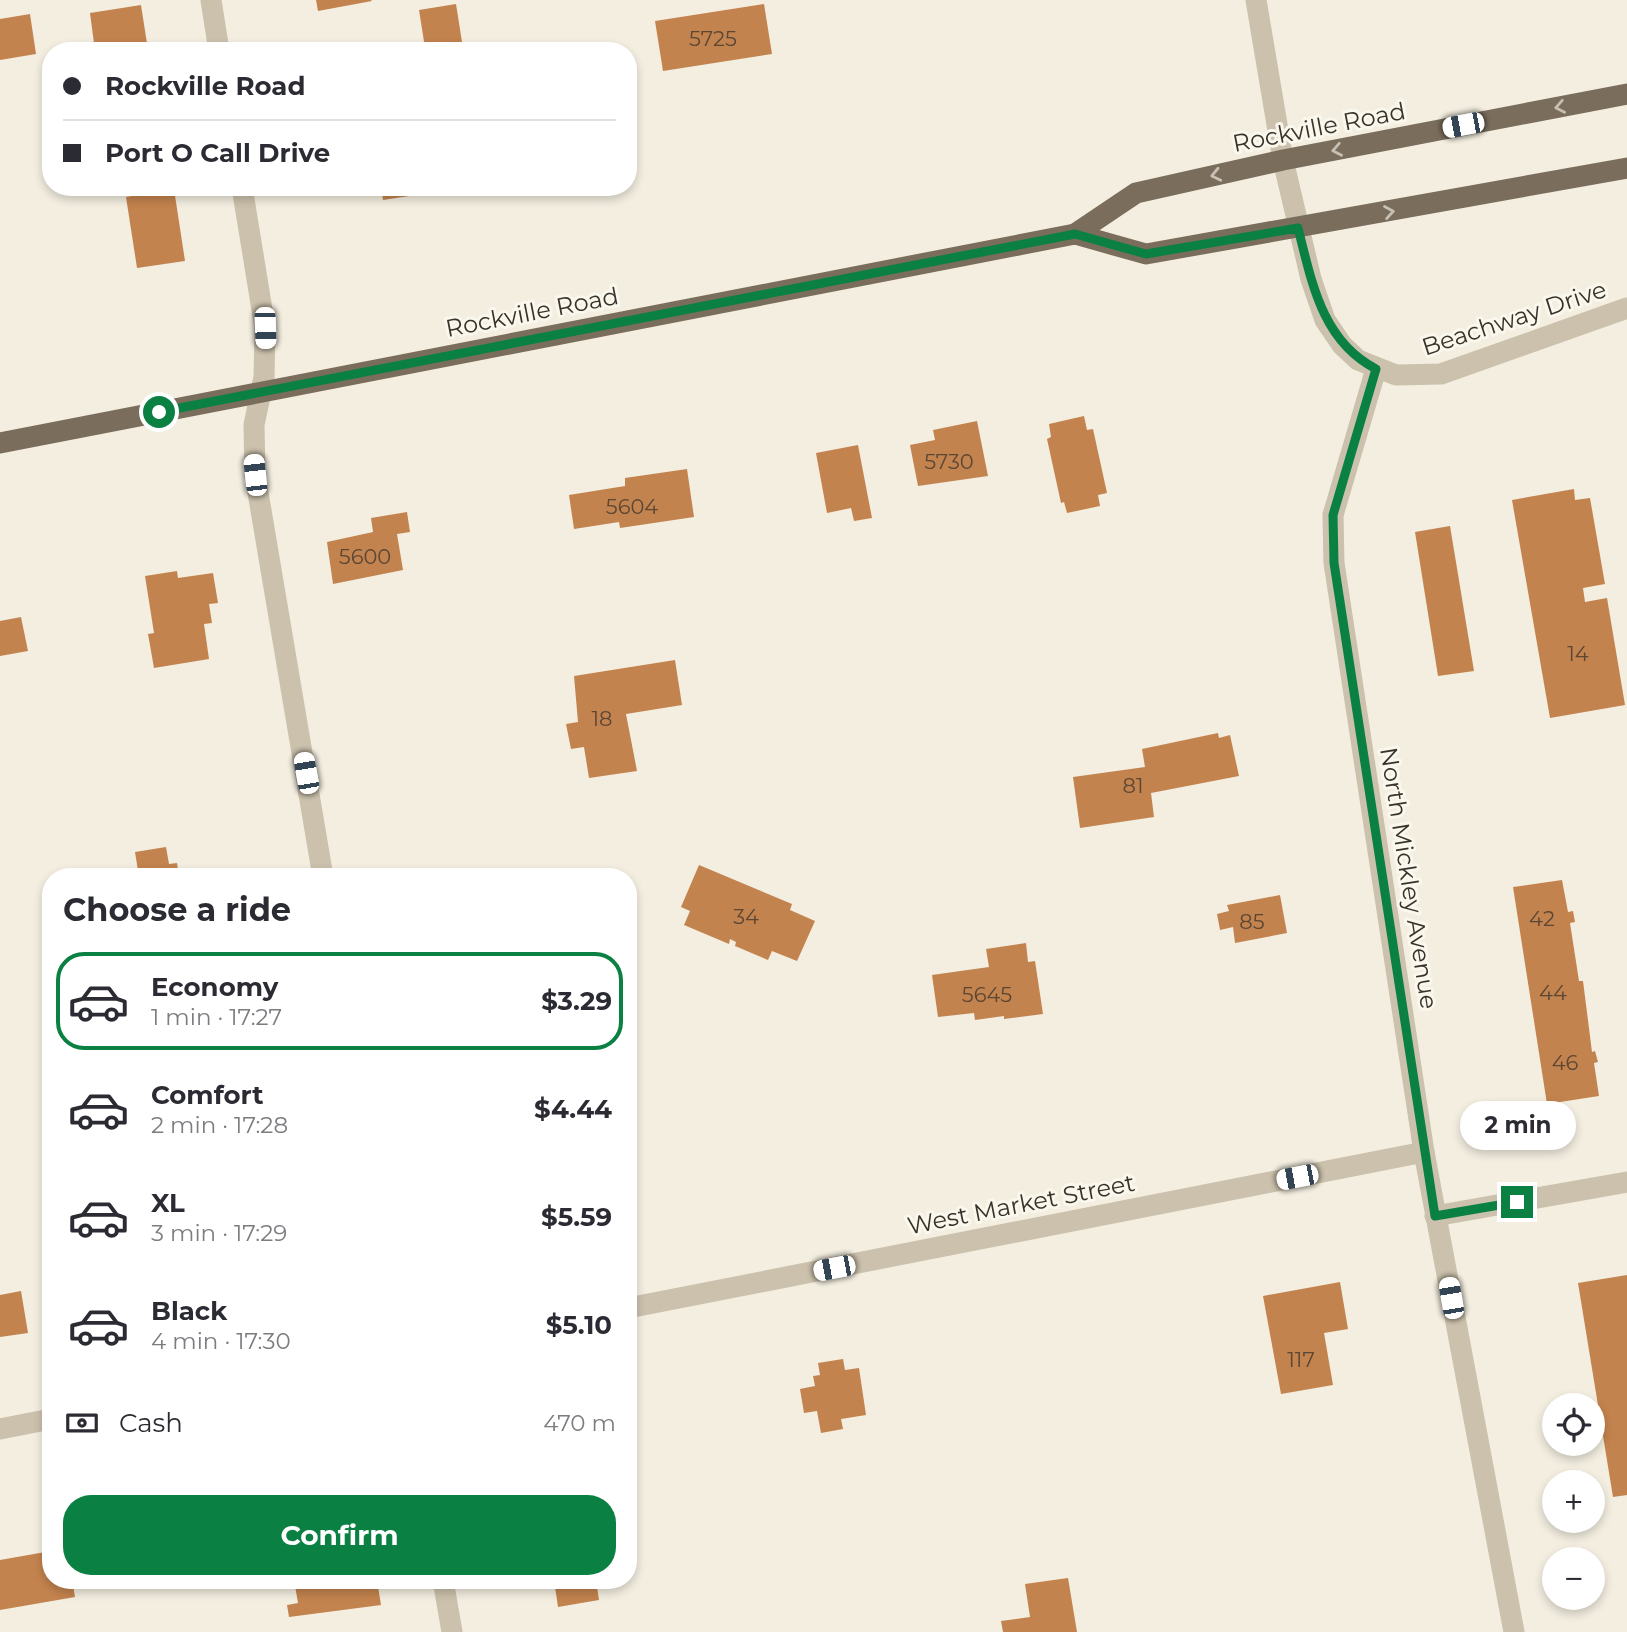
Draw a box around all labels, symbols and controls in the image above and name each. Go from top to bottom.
house number: 5725 [689,26,737,51]
text: Rockville Road [105,70,305,102]
street label: Rockville Road [1230,96,1408,158]
one-way arrow [1554,99,1566,114]
car [1441,111,1486,139]
text: Port O Call Drive [105,137,330,169]
one-way arrow [1331,141,1343,156]
one-way arrow [1210,167,1222,181]
one-way arrow [1383,205,1395,220]
street label: Beachway Drive [1418,275,1610,361]
street label: Rockville Road [443,281,621,343]
car [254,307,277,349]
route start [143,396,175,428]
house number: 5730 [924,449,974,474]
car [243,453,268,497]
house number: 5604 [606,494,658,519]
house number: 5600 [339,544,391,569]
house number: 14 [1567,641,1589,666]
house number: 18 [592,706,612,731]
street label: North Mickley Avenue [1374,745,1444,1011]
car [293,750,320,796]
house number: 81 [1123,773,1143,798]
text: Choose a ride [63,890,291,929]
house number: 34 [733,904,759,929]
house number: 42 [1529,906,1555,931]
house number: 85 [1239,909,1265,934]
icon: car [67,970,130,1033]
text: Economy [151,971,278,1003]
house number: 44 [1539,980,1567,1005]
house number: 5645 [962,982,1012,1007]
text: $3.29 [541,985,612,1017]
text: 1 min · 17:27 [151,1003,282,1031]
house number: 46 [1552,1050,1579,1075]
icon: car [67,1078,130,1141]
text: Comfort [151,1079,263,1111]
text: $4.44 [534,1093,612,1125]
callout: 2 min [1459,1100,1575,1150]
text: 2 min · 17:28 [151,1111,288,1139]
text: 2 min [1484,1111,1552,1139]
car [1275,1163,1320,1191]
street label: West Market Street [905,1168,1137,1240]
icon: car [67,1186,130,1249]
route end [1501,1186,1533,1218]
text: XL [151,1187,185,1219]
text: $5.59 [541,1201,612,1233]
text: 3 min · 17:29 [151,1219,287,1247]
car [812,1254,857,1282]
car [1438,1275,1465,1321]
icon: car [67,1294,130,1357]
text: Black [151,1295,227,1327]
text: $5.10 [546,1309,612,1341]
text: 4 min · 17:30 [151,1327,291,1355]
house number: 117 [1287,1347,1315,1372]
map controls [1542,1393,1605,1610]
button: locate [1542,1393,1605,1456]
icon: cash [63,1404,101,1442]
text: Cash [119,1407,183,1439]
text: 470 m [543,1409,616,1437]
button: + [1542,1470,1605,1533]
button: Confirm [63,1495,616,1575]
button: − [1542,1547,1605,1610]

